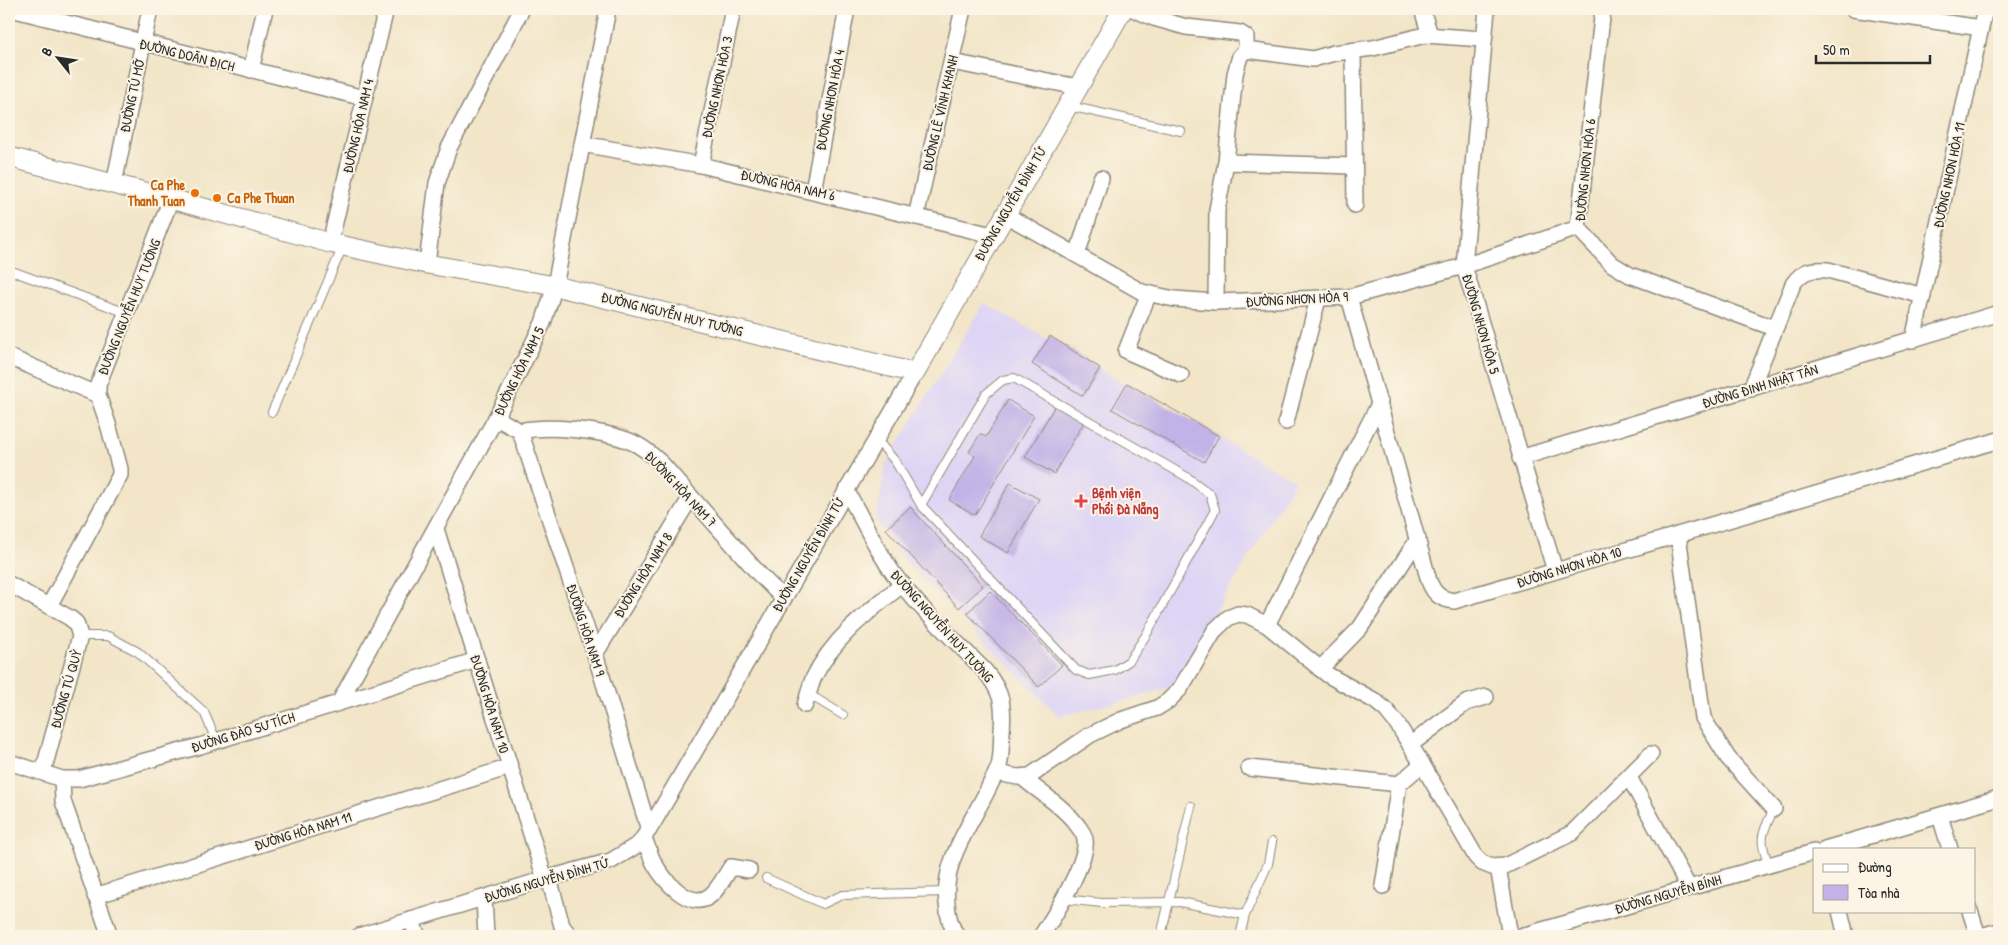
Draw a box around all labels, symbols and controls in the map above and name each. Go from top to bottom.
north arrow [32,32,82,82]
scale bar [1816,32,1929,64]
street label: ĐƯỜNG DOÃN ĐỊCH [137,33,237,76]
street label: ĐƯỜNG NHƠN HÒA 3 [696,34,737,140]
text: 50 m [1823,39,1850,60]
text: B [36,43,56,59]
street label: ĐƯỜNG NHƠN HÒA 4 [810,48,849,152]
street label: ĐƯỜNG LÊ VĨNH KHANH [917,53,962,173]
street label: ĐƯỜNG TÚ MỠ [115,56,149,134]
street label: ĐƯỜNG HÒA NAM 4 [337,77,378,175]
street label: ĐƯỜNG NHƠN HÒA 6 [1570,117,1599,222]
street label: ĐƯỜNG NHƠN HÒA 11 [1928,120,1969,229]
street label: ĐƯỜNG NGUYỄN ĐÌNH TỨ [969,142,1050,264]
street label: ĐƯỜNG HÒA NAM 6 [739,164,838,205]
place label: Ca Phe Thanh Tuan [127,175,185,210]
marker: Ca Phe Thanh Tuan [189,187,201,199]
place label: Ca Phe Thuan [227,188,295,207]
marker: Ca Phe Thuan [211,192,223,204]
street label: ĐƯỜNG NGUYỄN HUY TƯỞNG [93,236,165,378]
street label: ĐƯỜNG NHƠN HÒA 5 [1458,272,1505,376]
street label: ĐƯỜNG NHƠN HÒA 9 [1245,286,1349,311]
street label: ĐƯỜNG NGUYỄN HUY TƯỞNG [599,287,745,340]
street label: ĐƯỜNG HÒA NAM 5 [489,323,548,418]
street label: ĐƯỜNG ĐINH NHẬT TÂN [1700,359,1820,412]
street label: ĐƯỜNG HÒA NAM 7 [641,446,722,531]
place label: Bệnh viện Phổi Đà Nẵng [1092,483,1159,520]
street label: ĐƯỜNG NGUYỄN ĐÌNH TỨ [767,493,848,615]
marker: Bệnh viện Phổi Đà Nẵng [1074,494,1088,508]
street label: ĐƯỜNG HÒA NAM 8 [609,529,676,621]
street label: ĐƯỜNG NHƠN HÒA 10 [1514,542,1624,592]
street label: ĐƯỜNG NGUYỄN HUY TƯỞNG [887,565,998,686]
street label: ĐƯỜNG HÒA NAM 9 [563,581,610,678]
street label: ĐƯỜNG TÚ QUỲ [45,646,86,730]
street label: ĐƯỜNG HÒA NAM 10 [466,652,514,755]
street label: ĐƯỜNG ĐÀO SƯ TÍCH [189,707,297,756]
street label: ĐƯỜNG HÒA NAM 11 [252,807,354,854]
legend [1813,848,1976,912]
street label: ĐƯỜNG NGUYỄN ĐÌNH TỨ [482,852,611,906]
text: Đường [1858,856,1892,877]
street label: ĐƯỜNG NGUYỄN BÍNH [1612,869,1724,918]
text: Tòa nhà [1858,882,1899,903]

